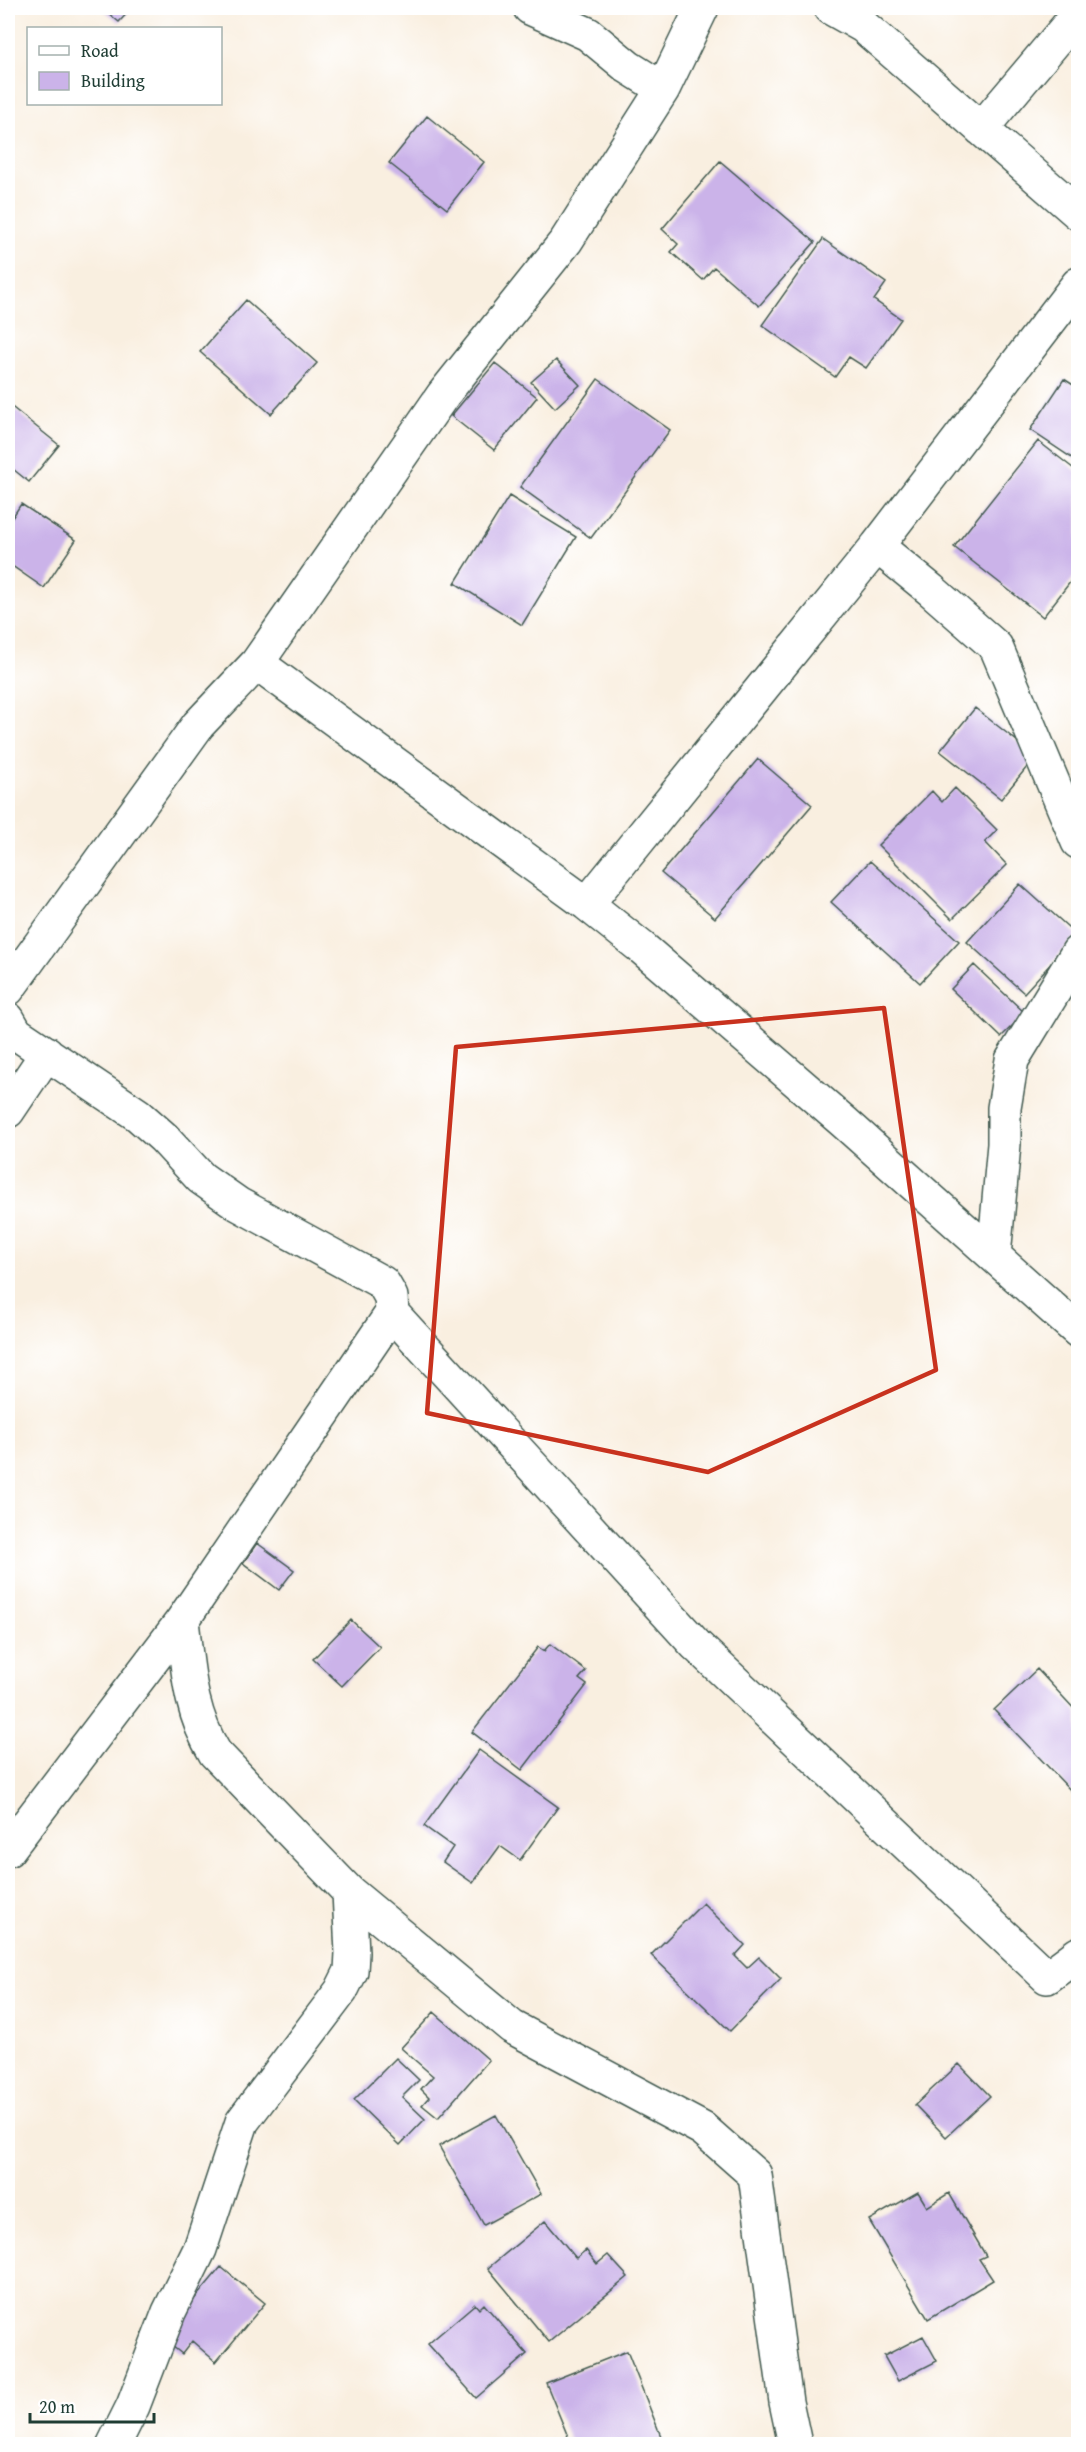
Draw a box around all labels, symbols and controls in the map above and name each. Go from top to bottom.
legend [27,27,222,105]
text: Road [81,37,119,64]
text: Building [81,67,145,94]
scale bar [30,2386,154,2424]
text: 20 m [39,2393,75,2420]

